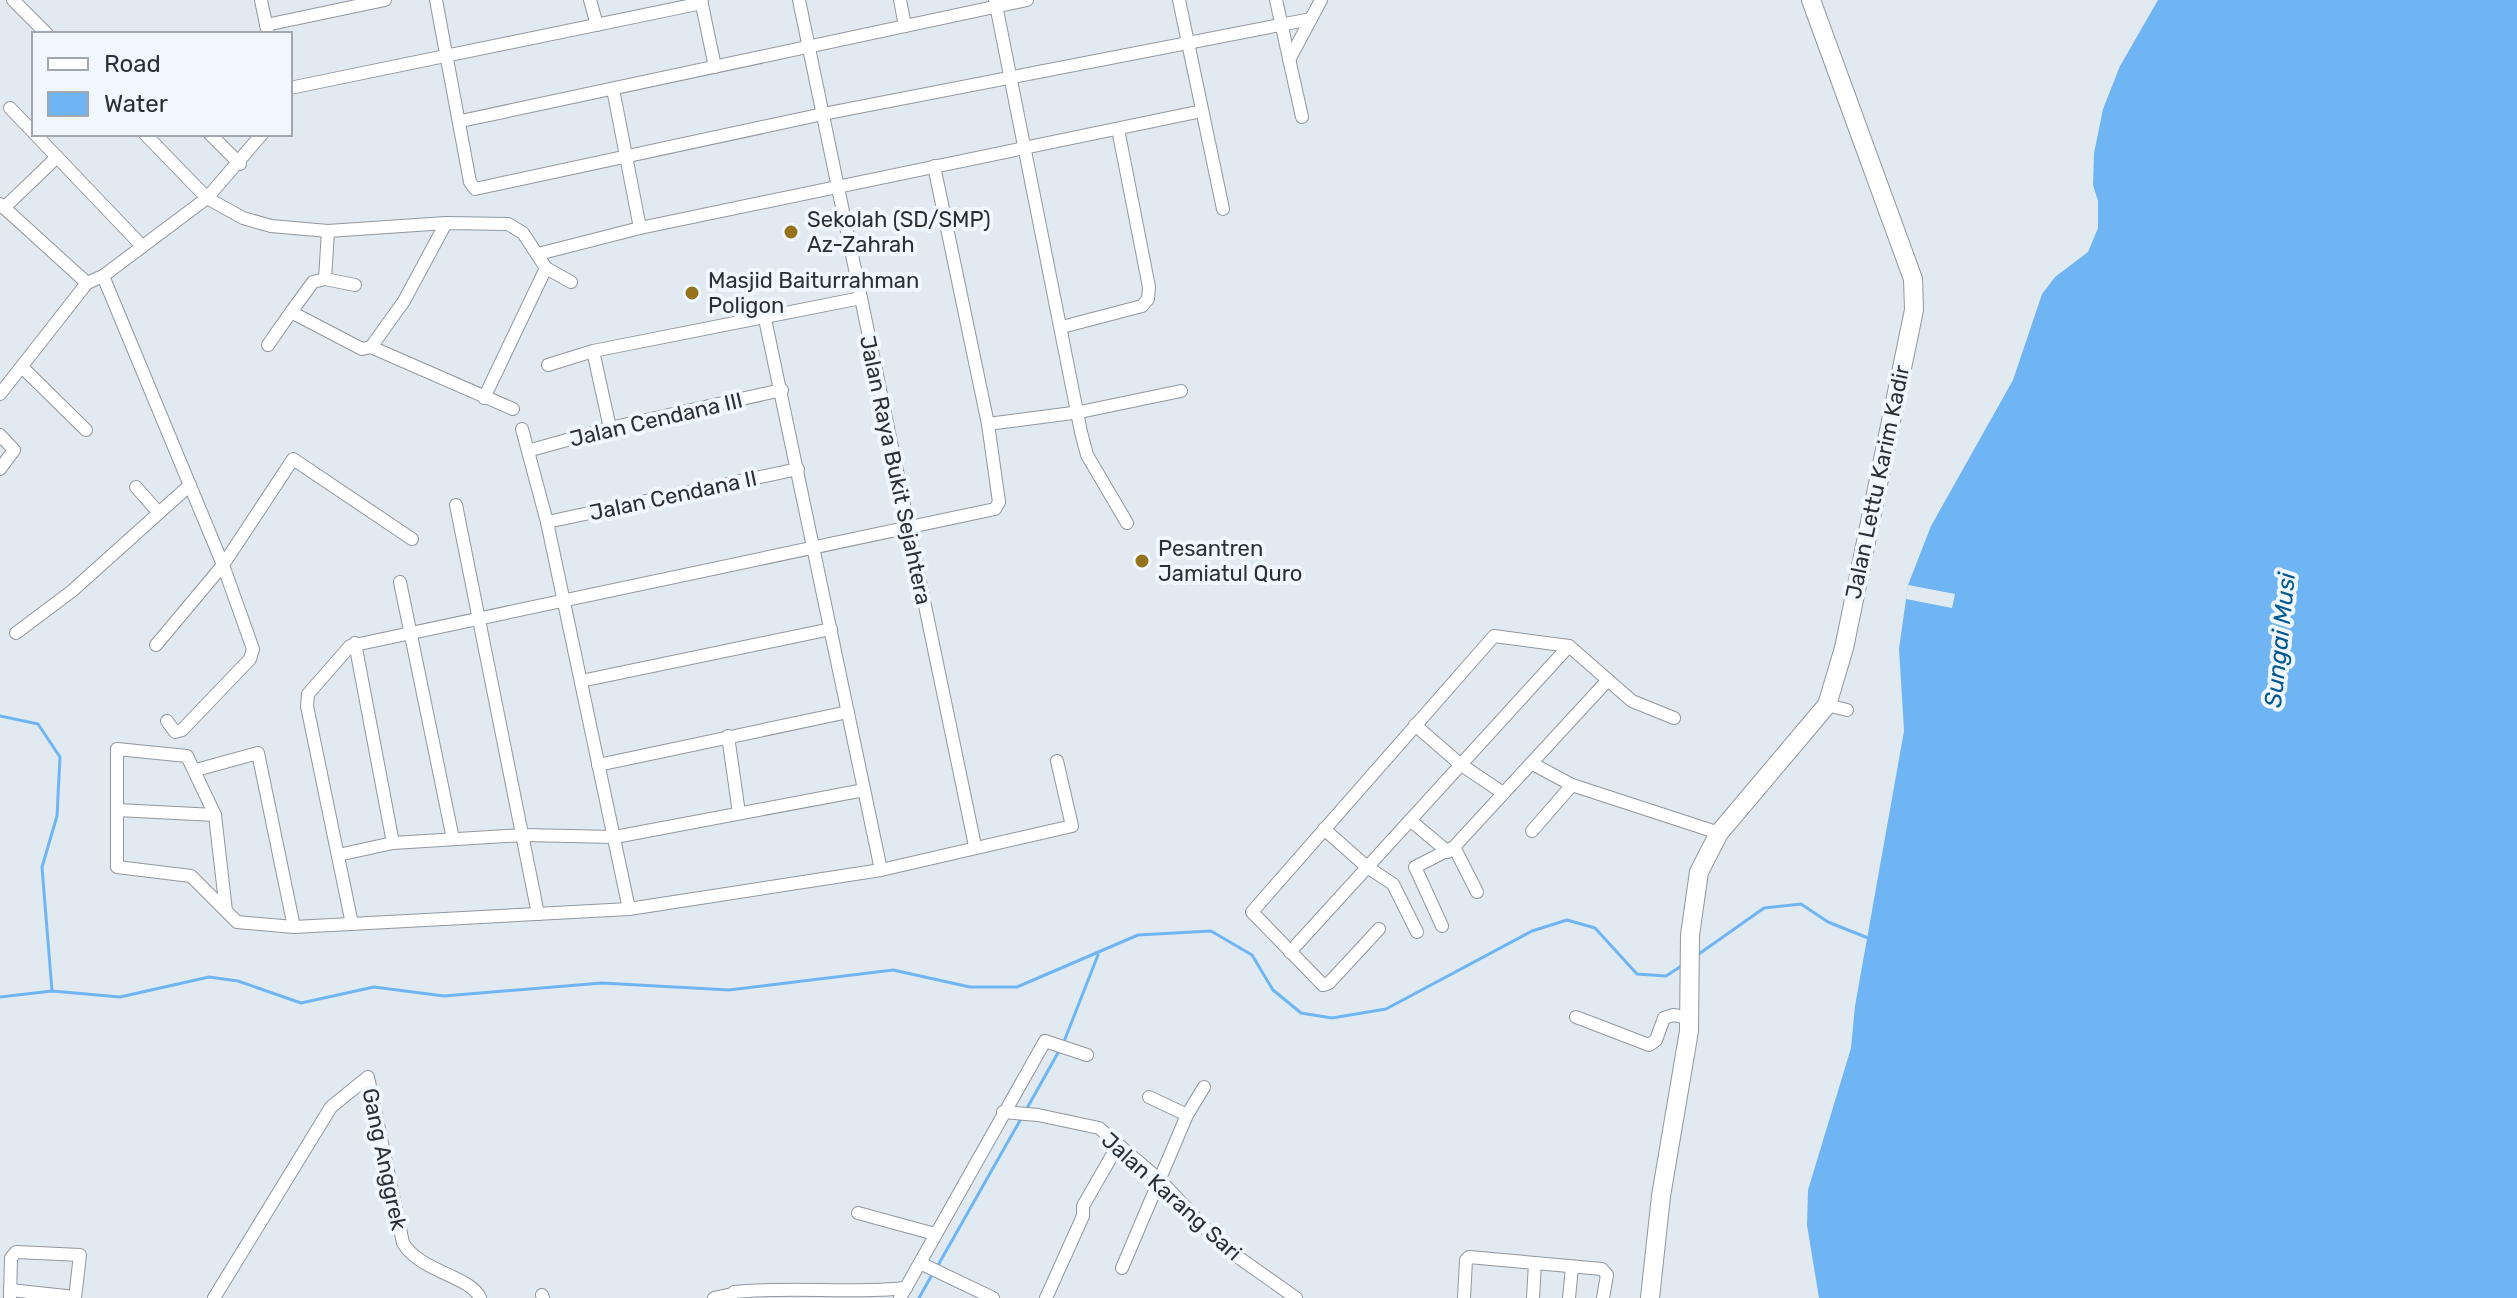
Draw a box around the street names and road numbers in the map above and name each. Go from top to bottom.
street label: Jalan Raya Bukit Sejahtera [854,333,937,607]
street label: Jalan Lettu Karim Kadir [1840,362,1916,601]
street label: Jalan Cendana III [567,386,745,453]
street label: Jalan Cendana II [587,465,759,526]
street label: Gang Anggrek [356,1086,413,1233]
street label: Jalan Karang Sari [1096,1126,1247,1266]

